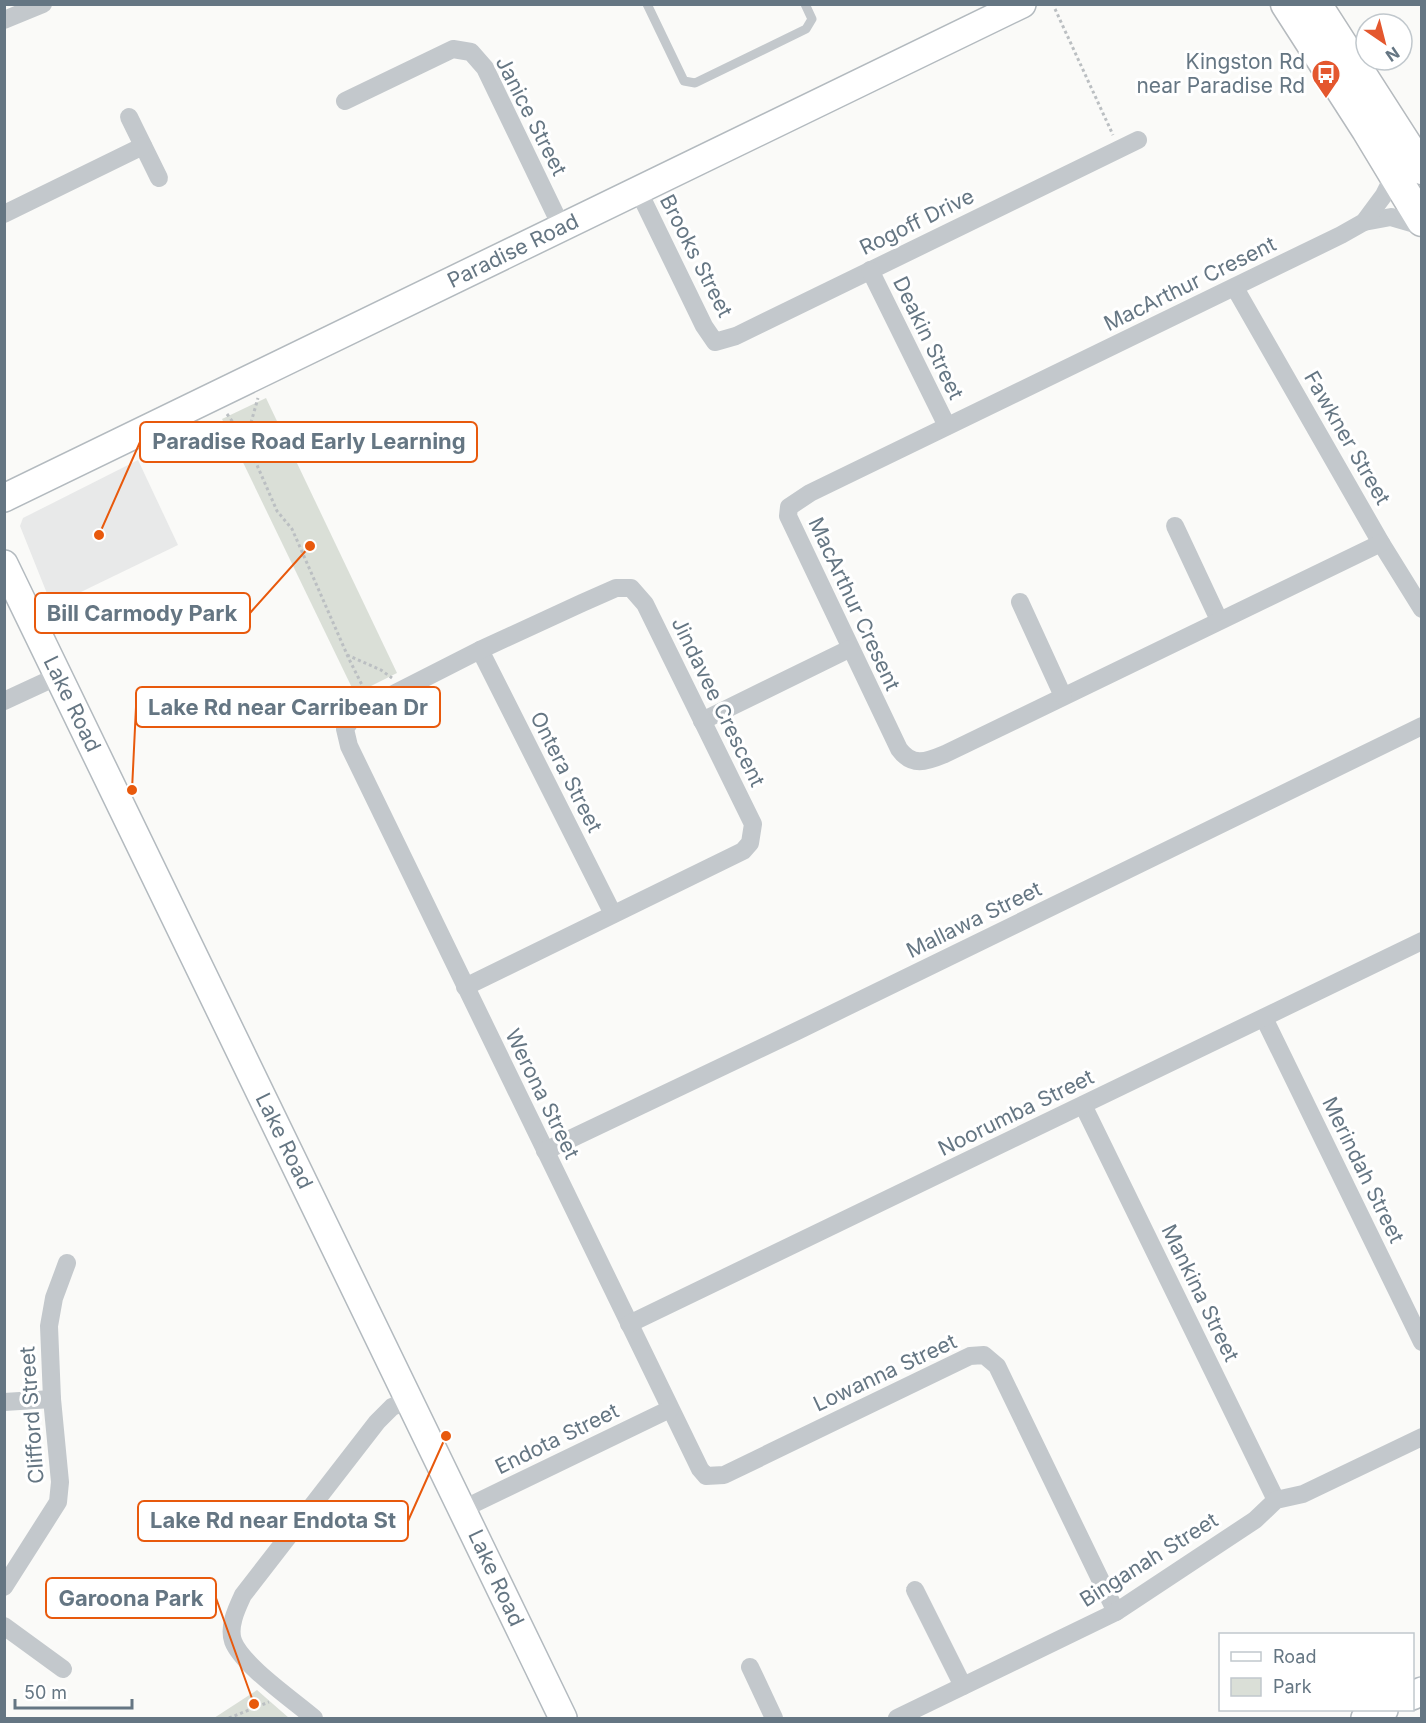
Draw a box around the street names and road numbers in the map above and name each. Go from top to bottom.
street label: Janice Street [491,52,572,180]
street label: Rogoff Drive [856,183,978,260]
street label: Brooks Street [655,190,738,321]
street label: Paradise Road [443,208,582,293]
street label: MacArthur Cresent [1100,231,1280,336]
street label: Deakin Street [888,272,969,403]
street label: Fawkner Street [1299,367,1396,509]
street label: MacArthur Cresent [803,513,906,694]
street label: Jindavee Crescent [667,613,770,791]
street label: Lake Road [39,652,106,756]
street label: Ontera Street [525,707,608,836]
street label: Mallawa Street [902,876,1045,963]
street label: Werona Street [500,1025,585,1163]
street label: Noorumba Street [934,1064,1098,1161]
street label: Lake Road [251,1089,318,1193]
street label: Merindah Street [1317,1093,1410,1247]
street label: Mankina Street [1157,1220,1244,1365]
street label: Lowanna Street [809,1328,960,1417]
street label: Clifford Street [14,1345,49,1485]
street label: Endota Street [491,1398,623,1479]
street label: Binganah Street [1075,1507,1222,1612]
street label: Lake Road [463,1526,530,1630]

